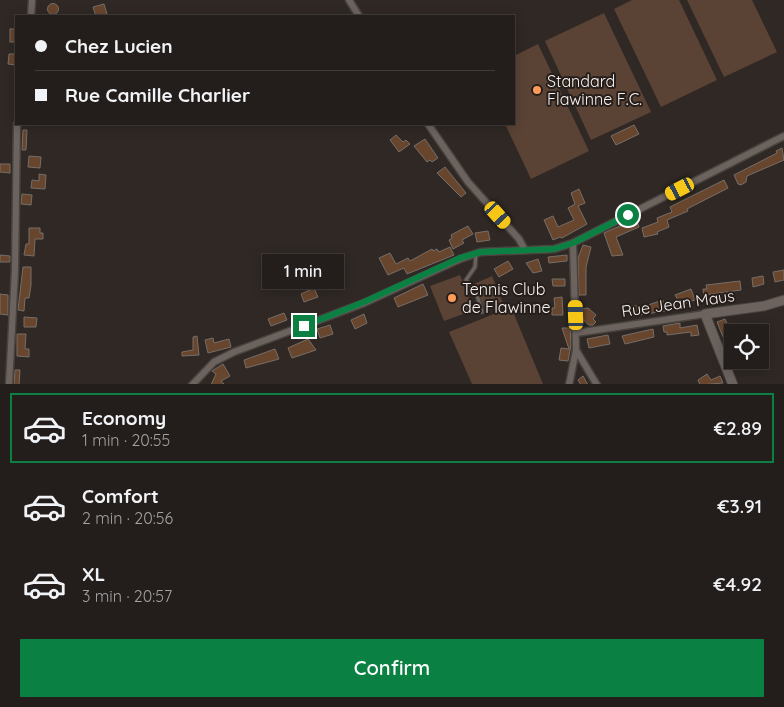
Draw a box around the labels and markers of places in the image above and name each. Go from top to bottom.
place label: Standard Flawinne F.C. [547,71,642,109]
marker: Standard Flawinne F.C. [531,84,543,96]
place label: Tennis Club de Flawinne [462,279,550,317]
marker: Tennis Club de Flawinne [446,292,458,304]

